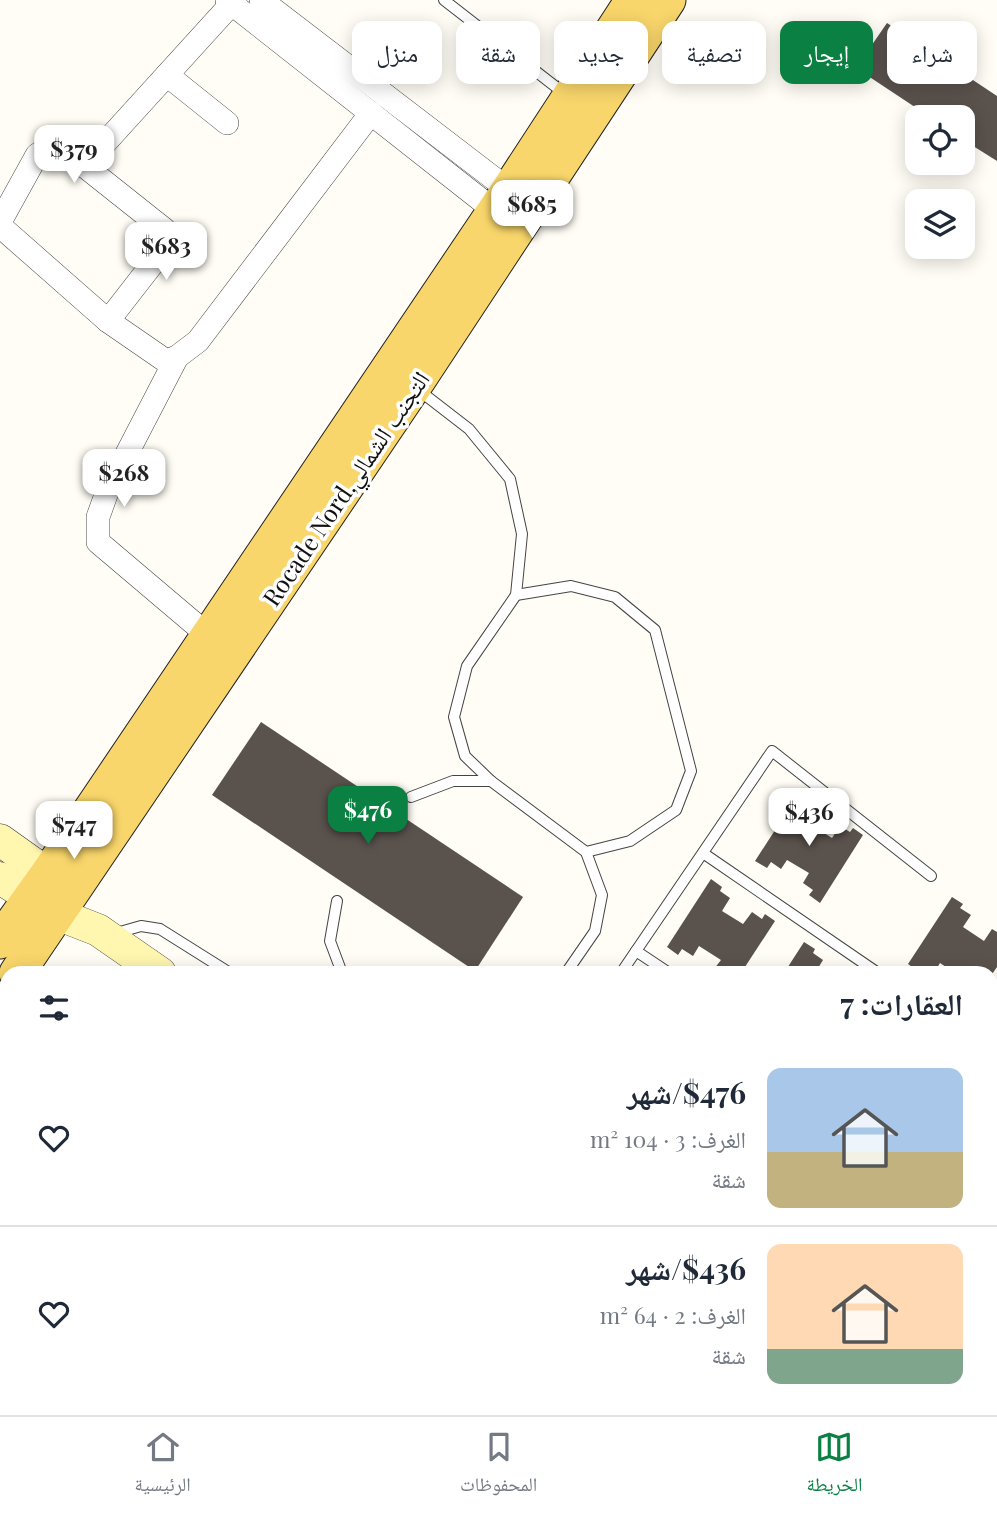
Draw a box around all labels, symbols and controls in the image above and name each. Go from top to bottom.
chip: منزل [352,21,442,84]
chip: شقة [456,21,540,84]
chip: جديد [554,21,648,84]
chip: تصفية [662,21,766,84]
chip: إيجار [780,21,873,84]
chip: شراء [887,21,977,84]
map controls [905,105,975,259]
button: locate [905,105,975,175]
pin: $379 [33,125,115,185]
text: $379 [50,132,98,163]
pin: $685 [491,180,573,240]
text: $685 [507,187,557,218]
button: layers [905,189,975,259]
pin: $683 [125,222,207,282]
text: $683 [141,229,191,260]
street label: Rocade Nord,التجنب الشمالي [254,364,440,615]
pin: $268 [83,449,165,509]
text: $268 [98,456,150,487]
pin: $476 [327,786,409,846]
pin: $436 [768,788,850,848]
text: $476 [344,793,392,824]
text: $436 [784,795,834,826]
pin: $747 [33,802,115,861]
text: $747 [52,808,96,839]
text: العقارات: 7 [840,983,963,1023]
icon: filters [35,989,73,1027]
text: $476/شهر [627,1072,746,1112]
icon: home [823,1096,907,1180]
icon: heart [35,1119,73,1157]
text: الغرف: 3 · 104 m² [590,1123,746,1154]
text: شقة [712,1163,746,1194]
text: $436/شهر [626,1248,746,1288]
icon: home [823,1272,907,1356]
icon: heart [35,1295,73,1333]
text: الغرف: 2 · 64 m² [600,1299,746,1330]
text: شقة [712,1339,746,1370]
tab: الرئيسية [135,1428,191,1503]
tab: المحفوظات [460,1428,537,1503]
tab: الخريطة [807,1428,862,1503]

